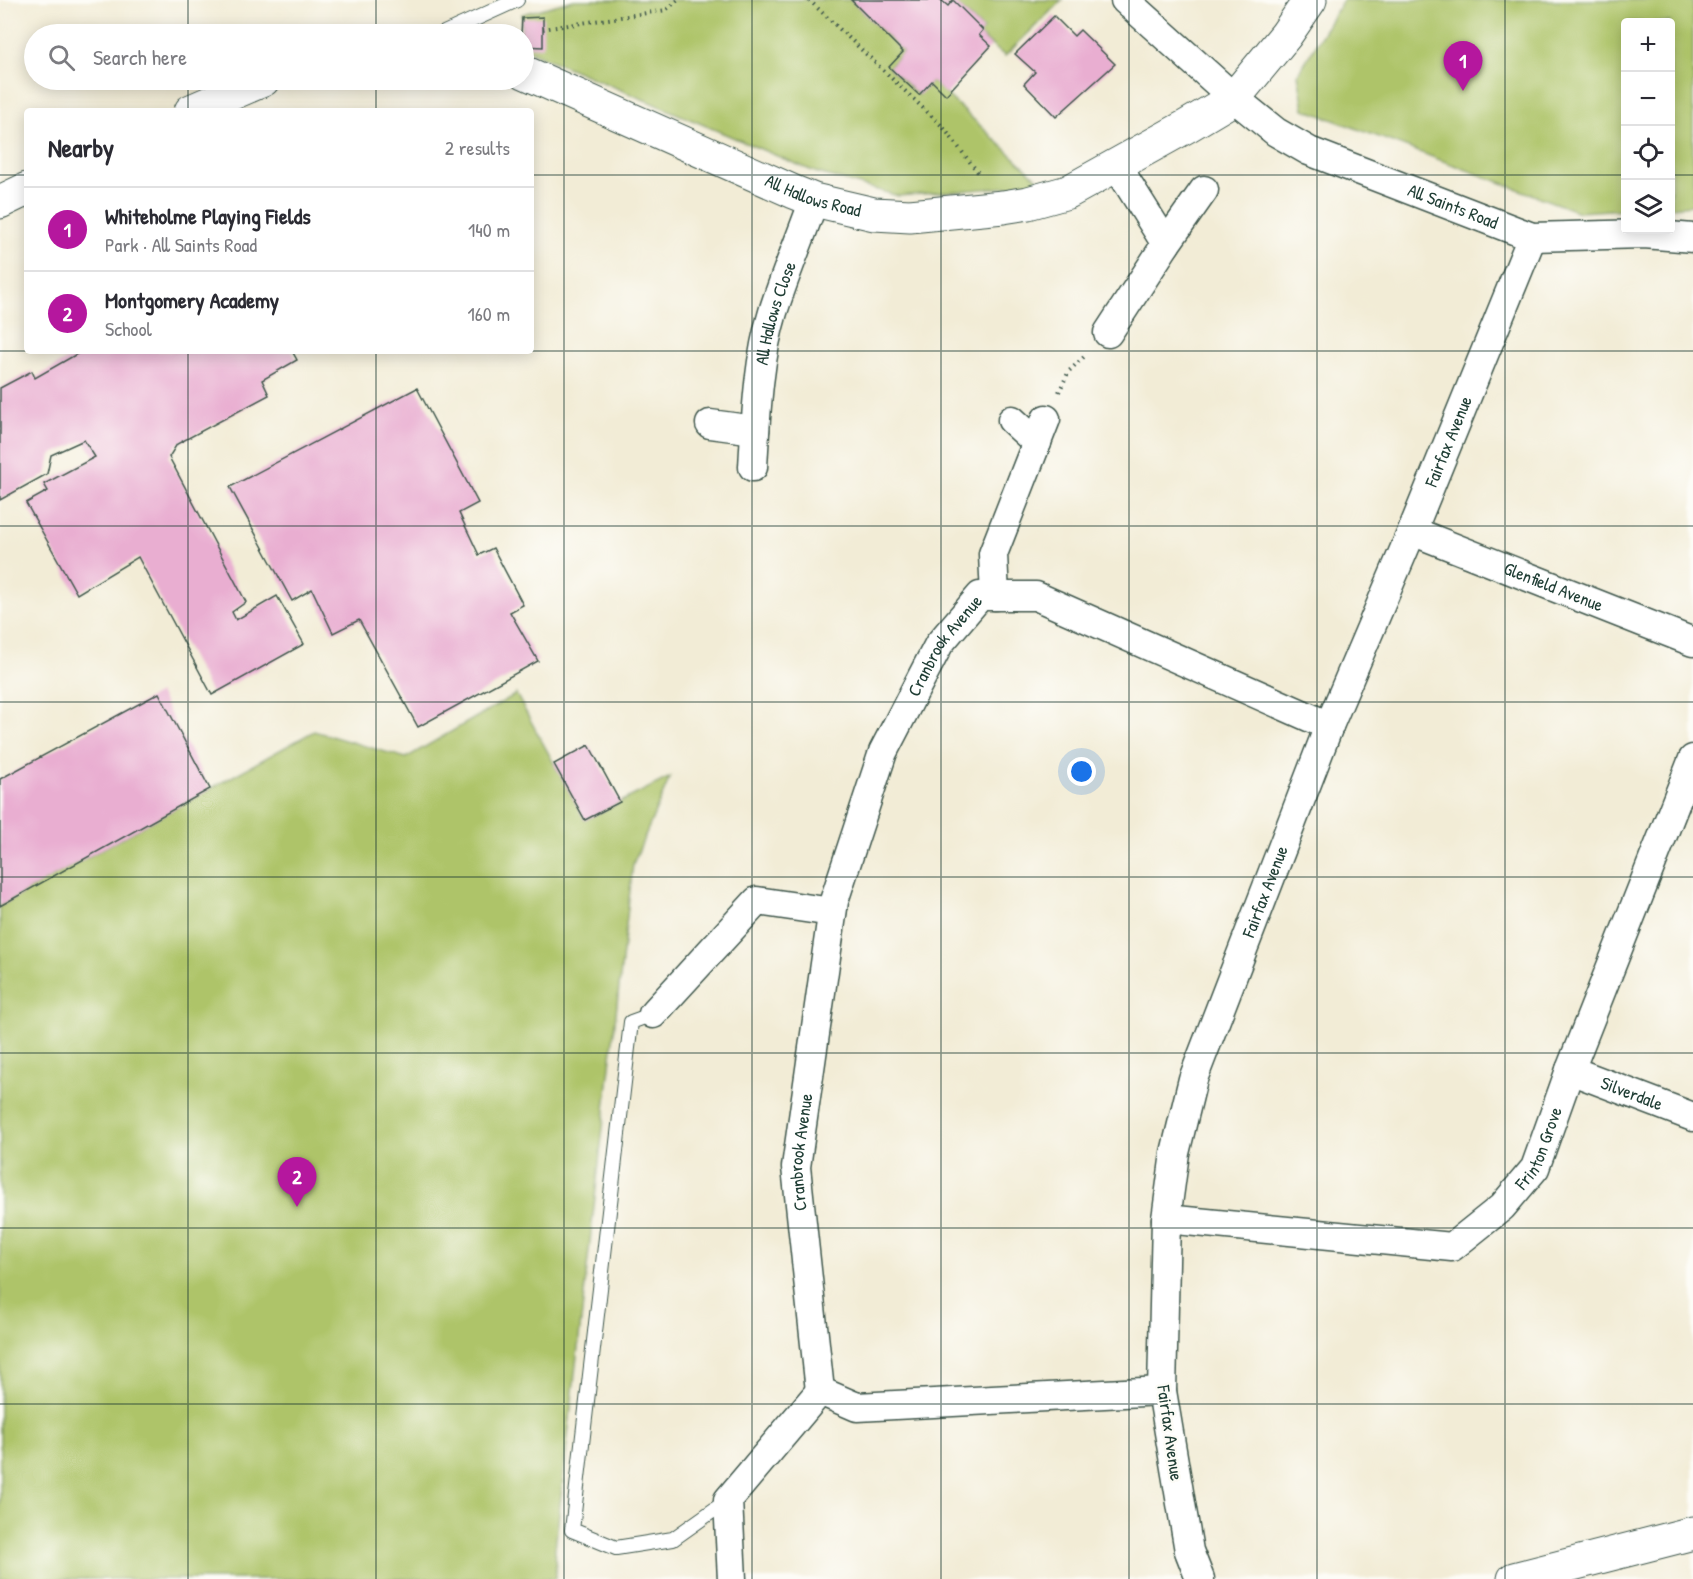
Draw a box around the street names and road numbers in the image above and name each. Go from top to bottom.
street label: All Hallows Road [761,168,864,223]
street label: All Saints Road [1404,177,1502,235]
street label: All Hallows Close [749,258,802,367]
street label: Fairfax Avenue [1418,392,1478,492]
street label: Glenfield Avenue [1500,556,1607,617]
street label: Cranbrook Avenue [901,589,988,700]
street label: Fairfax Avenue [1235,842,1294,942]
street label: Silverdale [1597,1070,1666,1116]
street label: Cranbrook Avenue [783,1092,818,1212]
street label: Frinton Grove [1508,1103,1568,1196]
street label: Fairfax Avenue [1151,1383,1190,1482]

